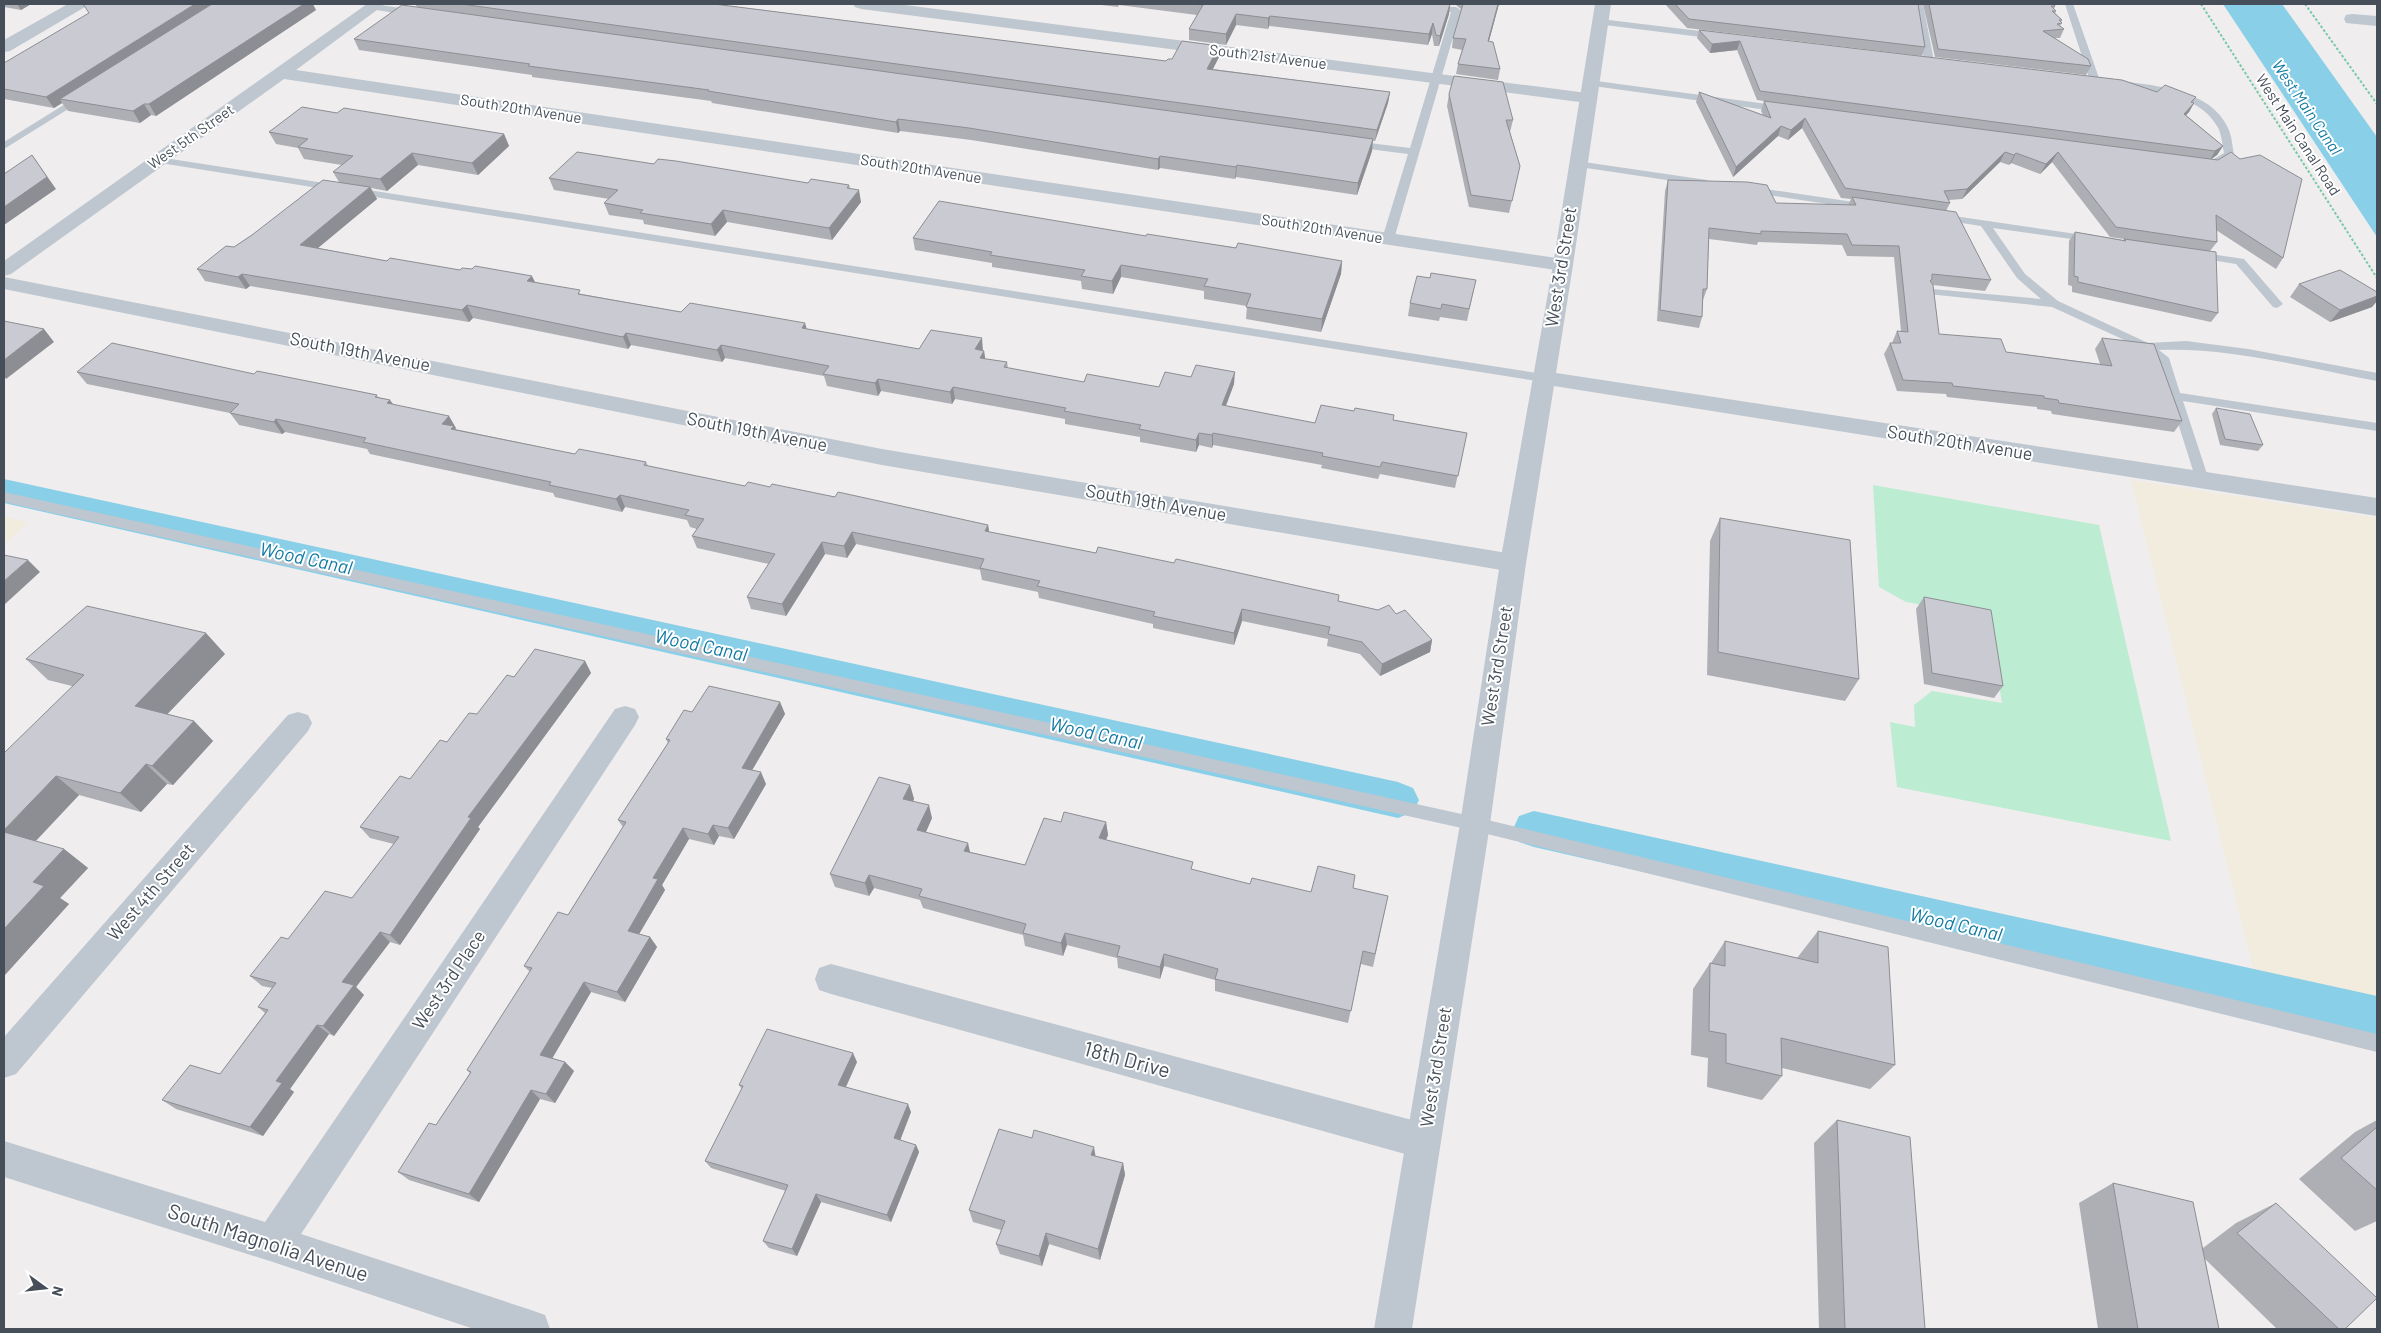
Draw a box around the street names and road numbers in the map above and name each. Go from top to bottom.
street label: South 21st Avenue [1208,40,1328,72]
street label: West Main Canal Road [2253,70,2345,199]
street label: South 20th Avenue [459,90,583,126]
street label: West 5th Street [144,100,237,173]
street label: South 20th Avenue [859,150,983,186]
street label: West 3rd Street [1540,205,1580,329]
street label: South 20th Avenue [1260,210,1384,246]
street label: South 19th Avenue [288,327,432,375]
street label: South 19th Avenue [685,407,829,455]
street label: South 20th Avenue [1886,420,2034,464]
street label: South 19th Avenue [1084,479,1228,525]
street label: West 3rd Street [1476,604,1516,728]
street label: West 4th Street [102,838,199,945]
street label: West 3rd Place [407,926,490,1033]
street label: West 3rd Street [1415,1005,1455,1129]
street label: 18th Drive [1082,1035,1173,1082]
street label: South Magnolia Avenue [165,1197,372,1286]

